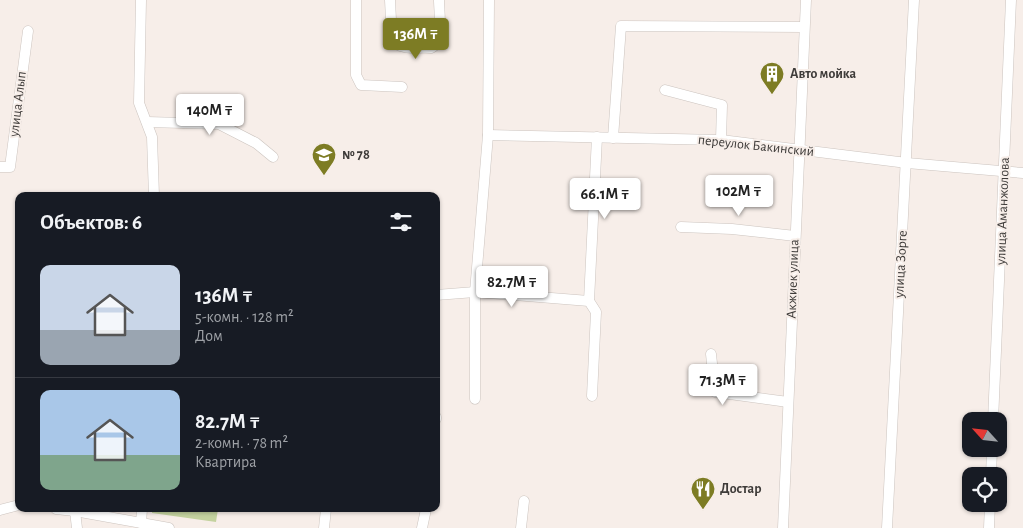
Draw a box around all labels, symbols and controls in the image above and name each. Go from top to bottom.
pin: 136M ₸ [375,18,457,60]
text: 136M ₸ [394,26,438,42]
building icon: Авто мойка [759,61,785,95]
place label: Авто мойка [790,67,857,81]
street label: улица Алып [7,70,29,139]
pin: 140M ₸ [169,94,251,136]
text: 140M ₸ [187,102,233,118]
street label: переулок Бакинский [697,133,815,159]
school or university icon: № 78 [311,142,337,176]
place label: № 78 [342,148,370,162]
street label: улица Аманжолова [994,156,1012,266]
pin: 102M ₸ [698,174,780,217]
pin: 66.1M ₸ [559,178,651,220]
text: 102M ₸ [716,183,762,199]
text: 66.1M ₸ [581,186,629,202]
icon: filters [387,208,415,236]
text: Объектов: 6 [40,212,142,233]
street label: улица Зорге [892,230,910,299]
street label: Акжиек улица [785,238,801,319]
pin: 82.7M ₸ [466,266,558,308]
text: 82.7M ₸ [487,274,537,290]
icon: home [80,285,140,345]
text: 136M ₸ [195,285,253,306]
text: 5-комн. · 128 m² [195,309,294,325]
text: Дом [195,328,223,344]
pin: 71.3M ₸ [677,364,769,406]
text: 71.3M ₸ [699,372,747,388]
icon: home [80,410,140,470]
text: 82.7M ₸ [195,411,260,432]
north arrow [962,412,1008,458]
map controls [962,412,1007,512]
text: 2-комн. · 78 m² [195,435,288,451]
text: Квартира [195,454,257,470]
button: locate [962,467,1007,512]
restaurant icon: Достар [690,476,716,510]
place label: Достар [720,482,762,496]

